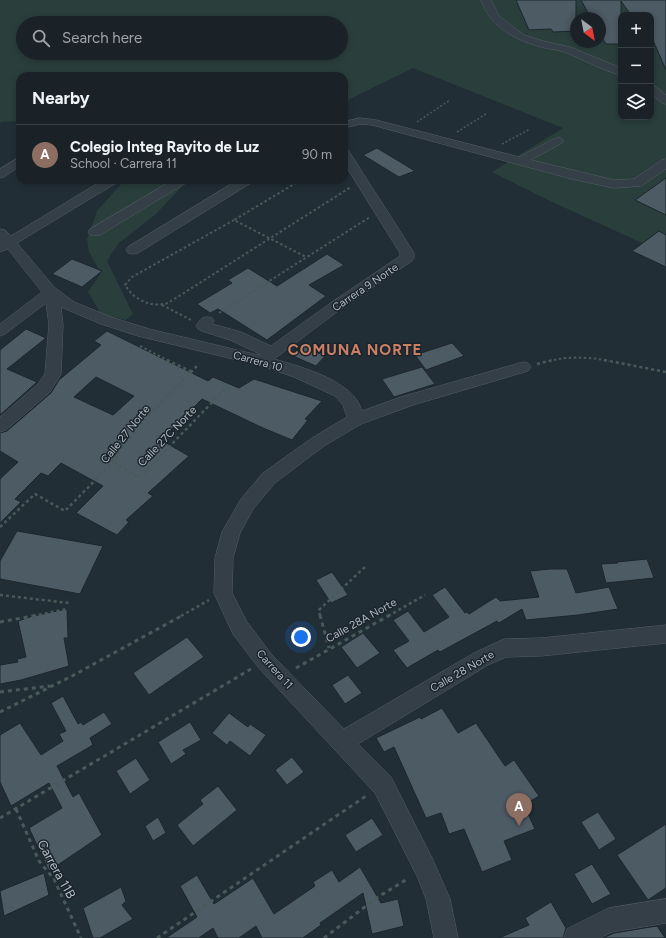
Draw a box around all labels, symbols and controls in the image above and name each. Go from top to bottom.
north arrow [570,12,606,48]
map controls [618,12,654,120]
button: + [618,12,654,48]
search box [16,16,348,60]
icon: search [30,27,52,49]
text: Search here [62,29,142,47]
button: − [618,48,654,84]
button: layers [618,84,654,120]
text: Nearby [32,88,90,108]
text: Colegio Integ Rayito de Luz [70,138,259,156]
text: A [40,147,50,162]
text: 90 m [302,147,332,162]
text: School · Carrera 11 [70,156,177,171]
street label: Carrera 9 Norte [330,261,401,314]
district label: COMUNA NORTE [288,341,422,359]
street label: Carrera 10 [232,349,284,374]
street label: Calle 27 Norte [98,403,153,466]
street label: Calle 27C Norte [135,404,199,469]
street label: Calle 28A Norte [324,596,399,645]
your location [291,627,311,647]
street label: Carrera 11 [254,647,296,692]
street label: Calle 28 Norte [428,648,496,695]
pin: A [506,793,532,826]
street label: Carrera 11B [34,837,79,901]

